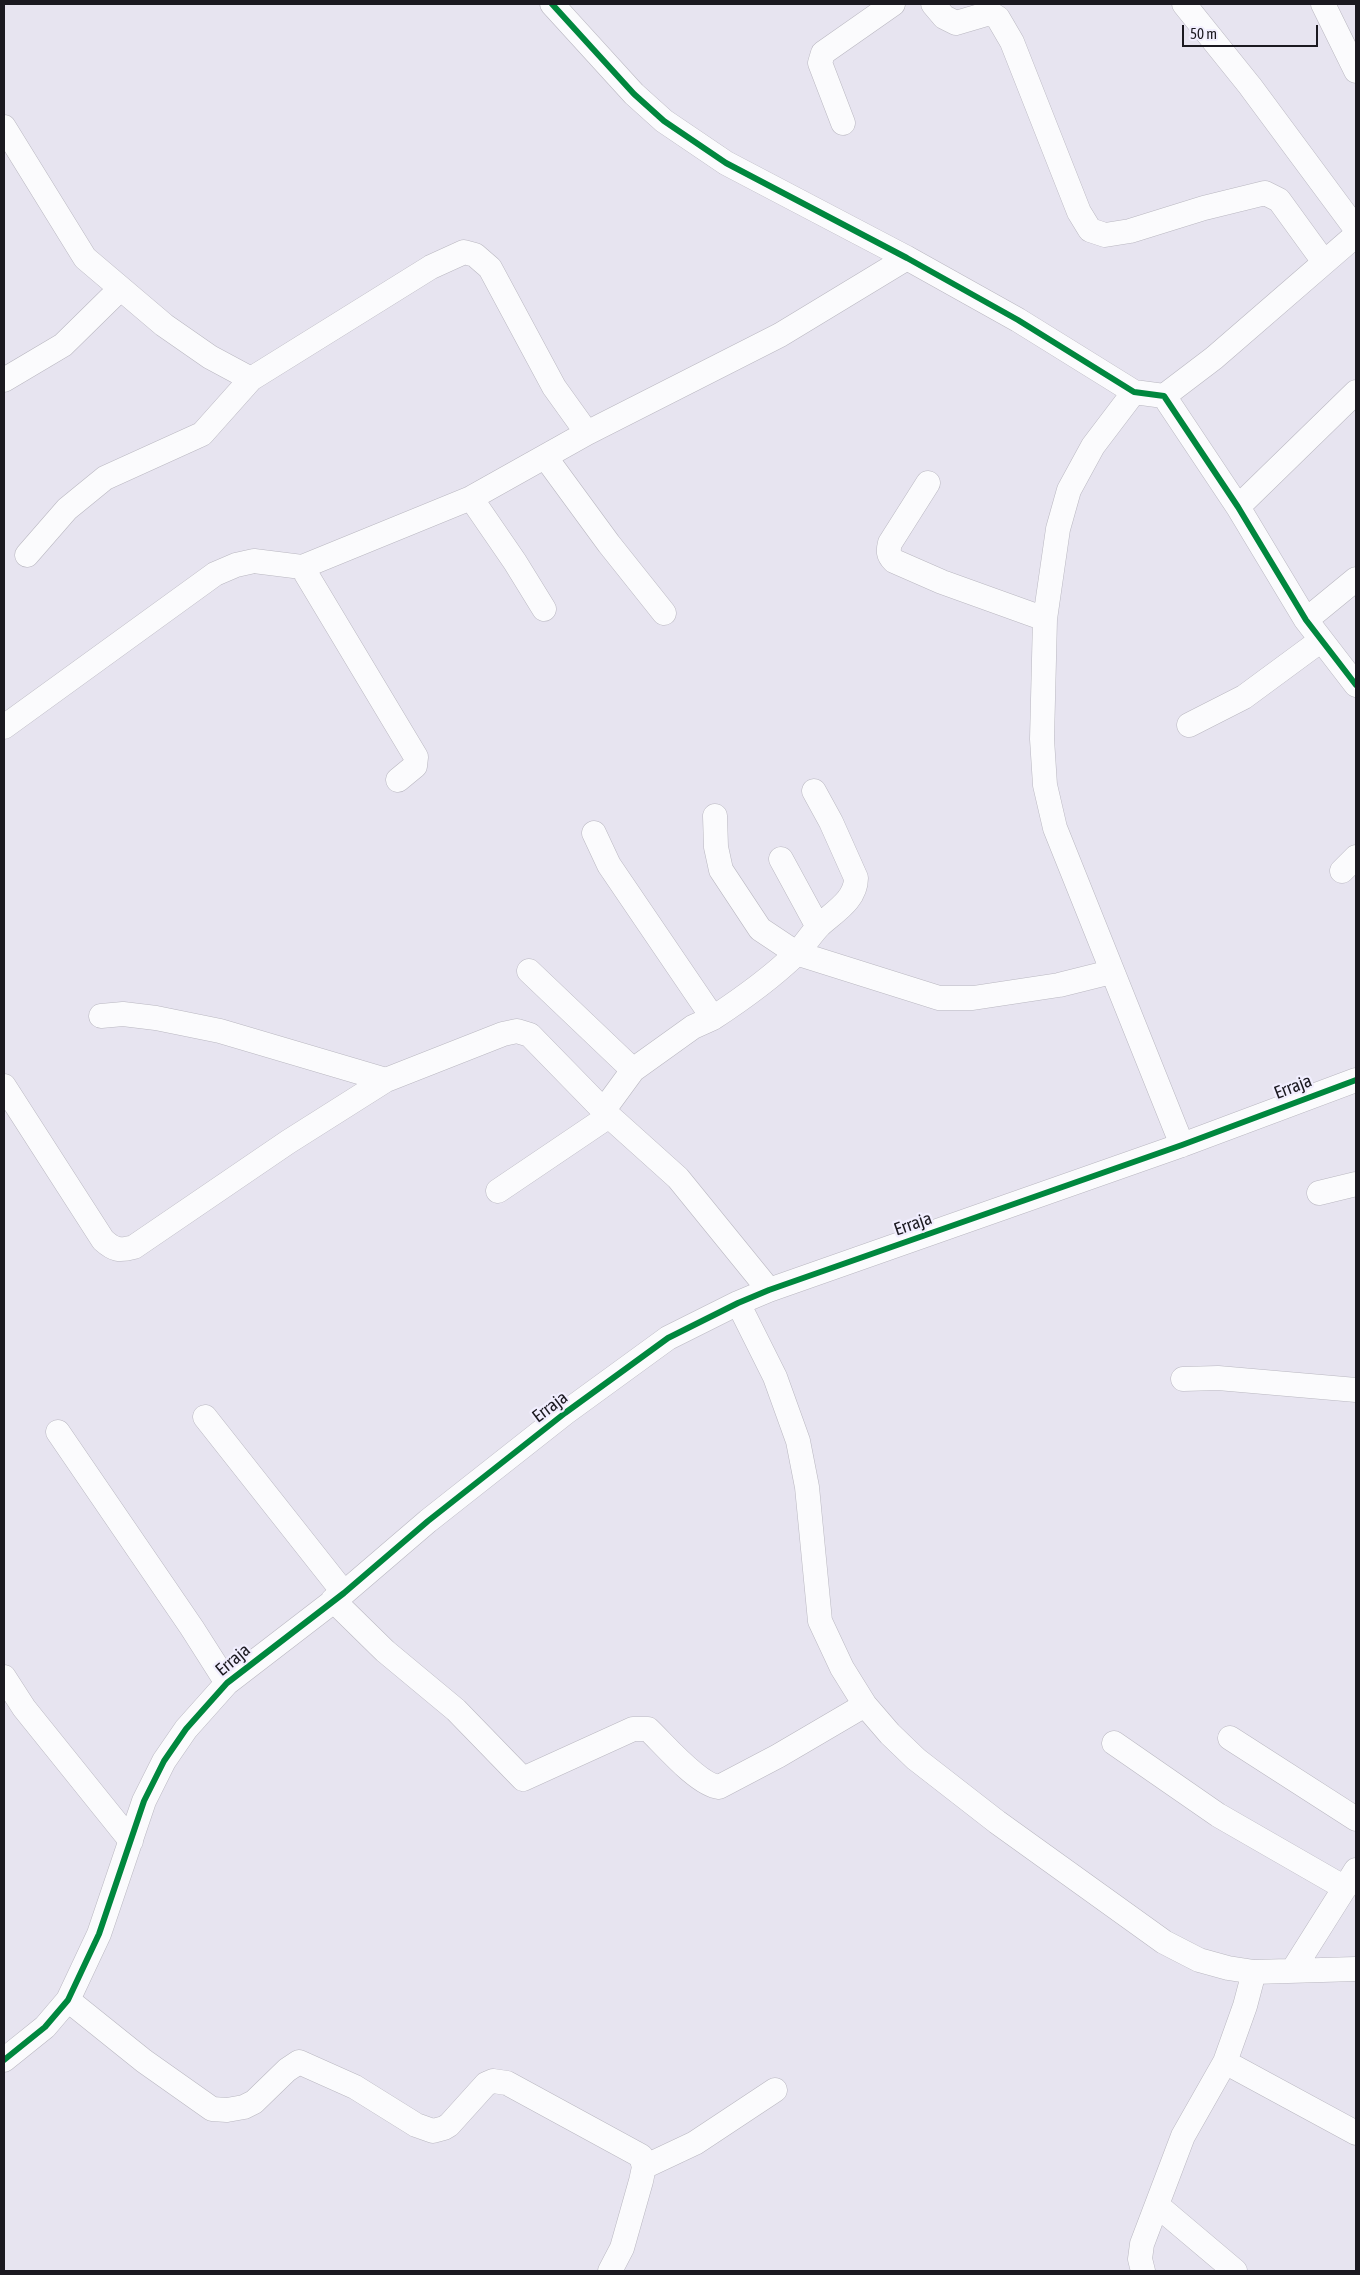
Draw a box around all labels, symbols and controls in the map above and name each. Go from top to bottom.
scale bar [1185,15,1321,47]
text: 50 m [1190,25,1217,42]
street label: Erraja [1271,1070,1315,1104]
street label: Erraja [891,1207,935,1241]
street label: Erraja [528,1387,572,1427]
street label: Erraja [211,1639,255,1681]

